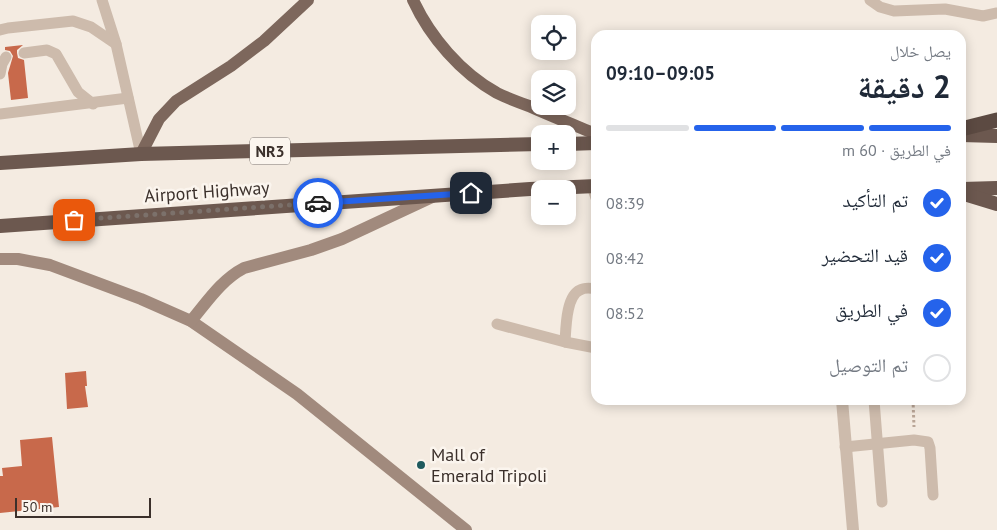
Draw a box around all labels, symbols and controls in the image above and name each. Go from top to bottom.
map controls [531,15,576,225]
button: locate [531,15,576,60]
text: يصل خلال [890,41,951,61]
text: 09:05–09:10 [606,61,715,85]
text: 2 دقيقة [858,65,951,107]
button: layers [531,70,576,115]
button: + [531,125,576,170]
road number: NR3 [250,138,290,164]
text: في الطريق · 60 m [842,140,951,160]
pin [450,172,492,214]
street label: Airport Highway [144,176,271,207]
courier [293,178,343,228]
icon: home [457,179,485,207]
button: − [531,180,576,225]
text: تم التأكيد [842,188,908,212]
icon: car [304,189,332,217]
icon: check [923,189,951,217]
text: 08:39 [606,193,644,213]
pin [53,199,95,241]
icon: bag [60,206,88,234]
text: قيد التحضير [822,243,908,267]
icon: check [923,244,951,272]
text: 08:42 [606,248,644,268]
text: في الطريق [835,298,908,322]
icon: check [923,299,951,327]
text: 08:52 [606,303,644,323]
text: تم التوصيل [829,353,908,377]
place label: Mall of Emerald Tripoli [431,443,547,487]
marker: Mall of Emerald Tripoli [415,459,427,471]
scale bar [15,495,151,518]
text: 50 m [22,498,52,516]

